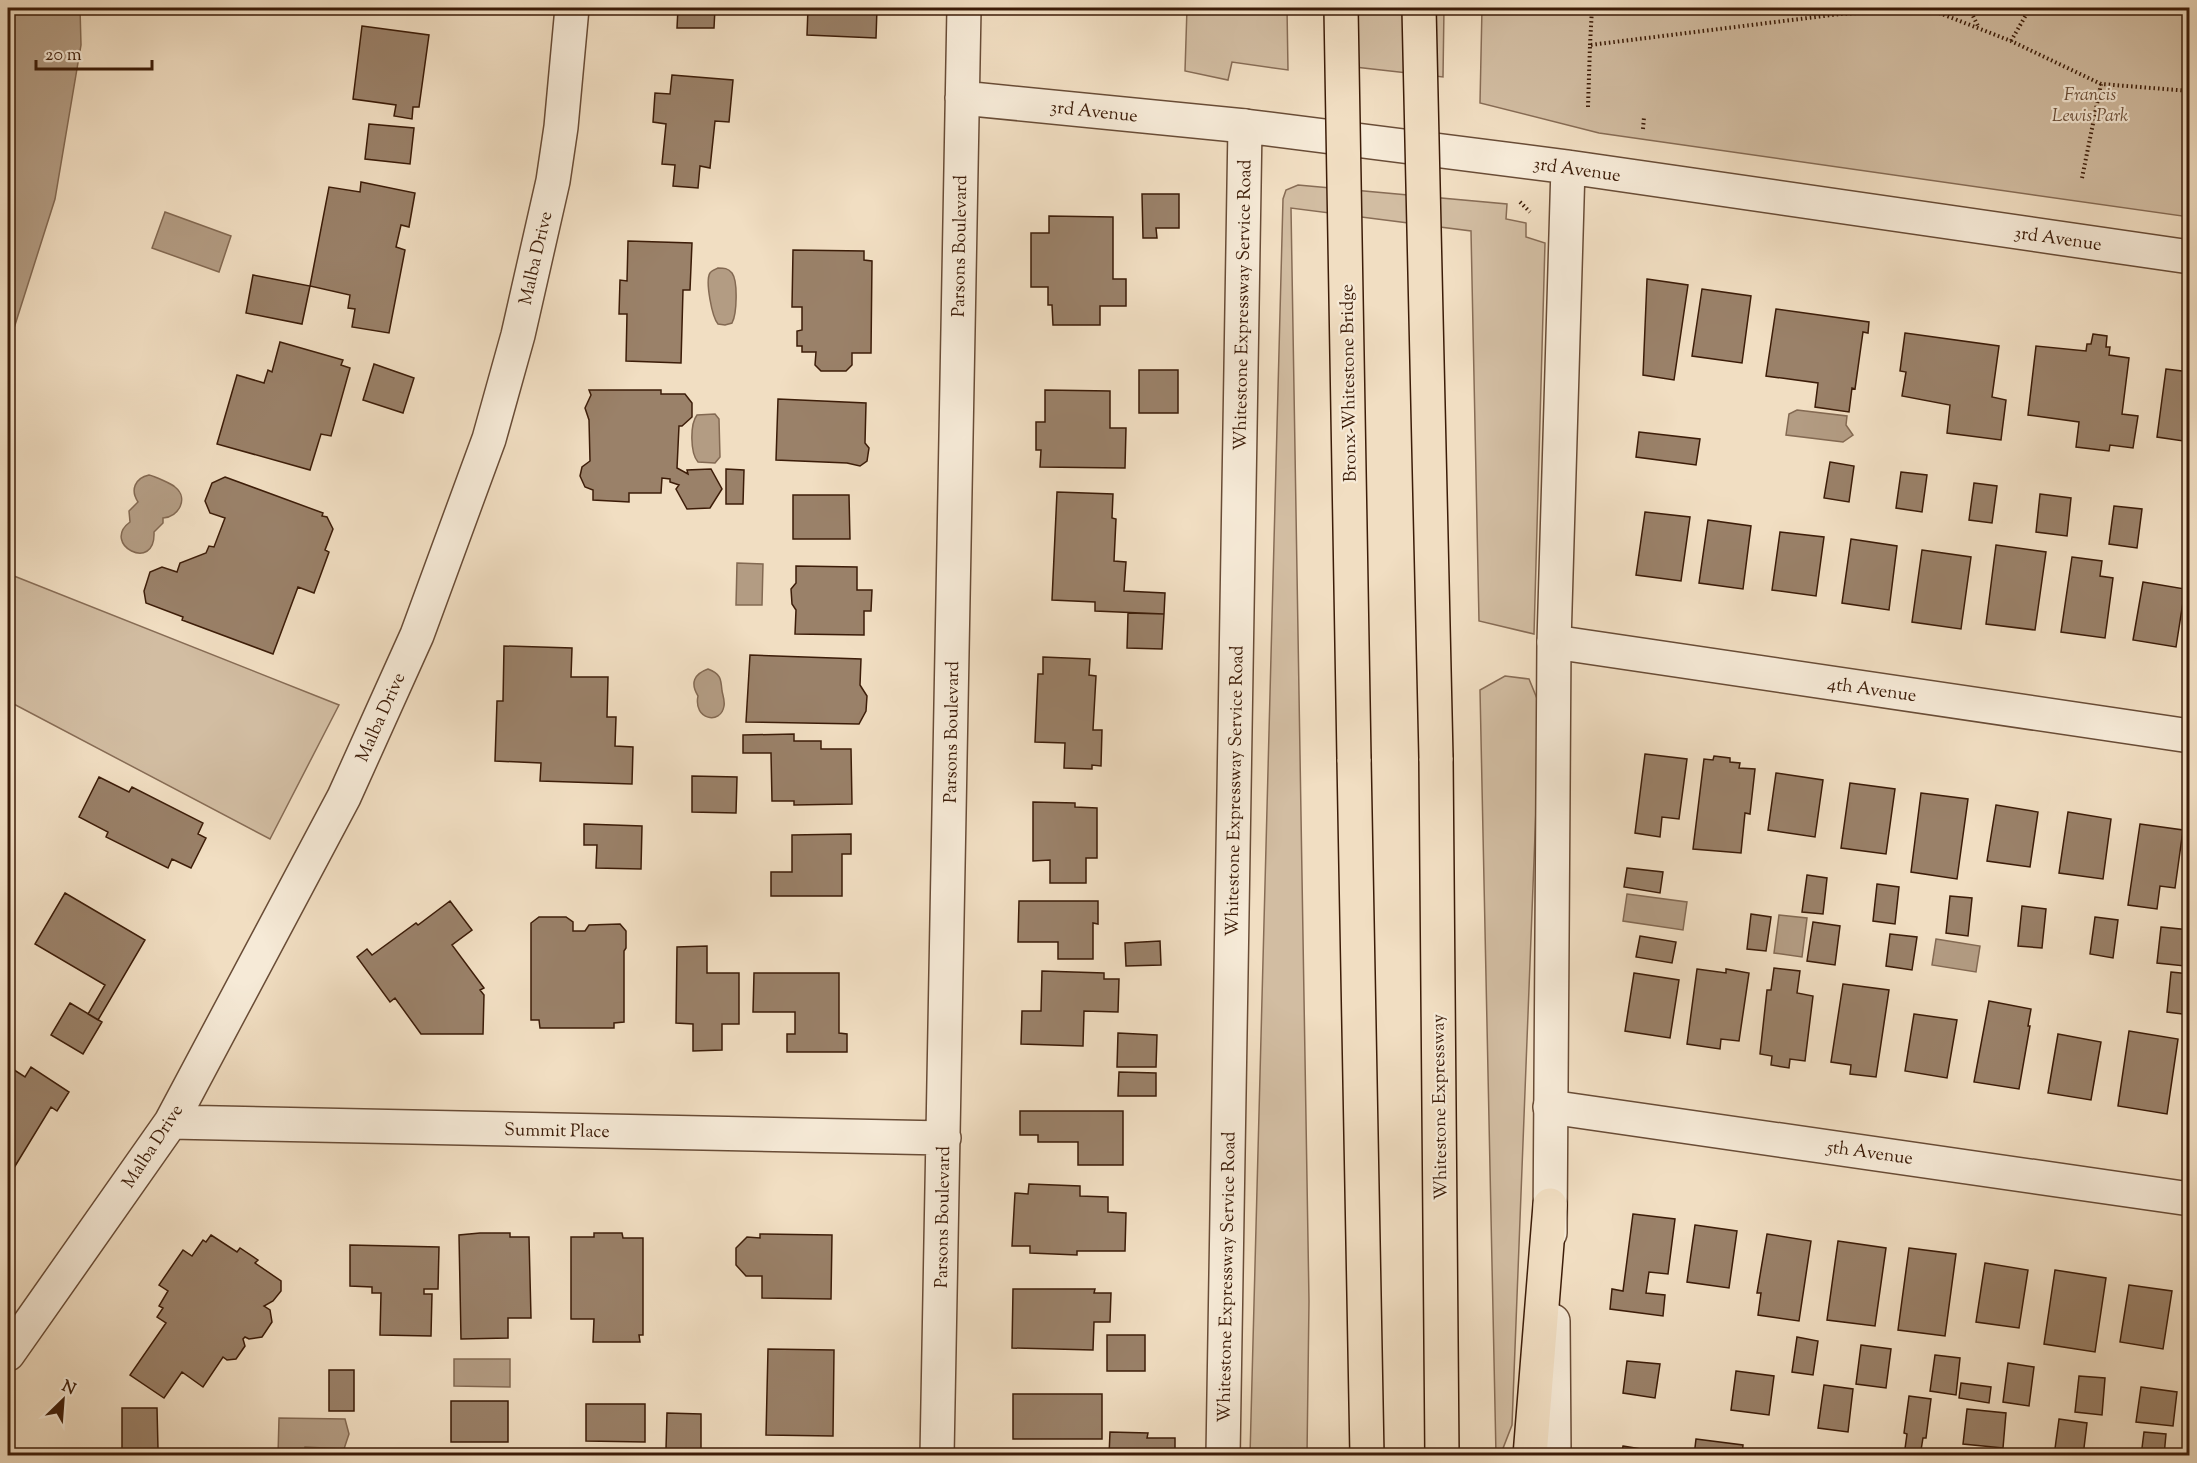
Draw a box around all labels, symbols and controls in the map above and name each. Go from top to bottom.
scale bar [36,33,152,71]
text: 20 m [45,43,82,69]
park label: Francis Lewis Park [2052,83,2128,130]
street label: 3rd Avenue [1049,95,1139,131]
street label: 3rd Avenue [1531,152,1622,190]
street label: Whitestone Expressway Service Road [1228,159,1260,451]
street label: Parsons Boulevard [947,175,975,317]
street label: Malba Drive [514,209,560,308]
street label: 3rd Avenue [2012,221,2103,259]
street label: Bronx-Whitestone Bridge [1335,284,1365,482]
street label: Whitestone Expressway Service Road [1220,645,1252,937]
street label: Parsons Boulevard [939,661,967,803]
street label: Malba Drive [351,669,413,767]
street label: 4th Avenue [1826,672,1918,710]
street label: Whitestone Expressway [1426,1014,1456,1200]
street label: Malba Drive [117,1100,191,1194]
street label: Summit Place [504,1118,610,1146]
street label: Whitestone Expressway Service Road [1212,1131,1244,1423]
street label: 5th Avenue [1824,1135,1915,1173]
street label: Parsons Boulevard [930,1146,958,1288]
north arrow [33,1370,93,1430]
text: N [58,1376,79,1402]

